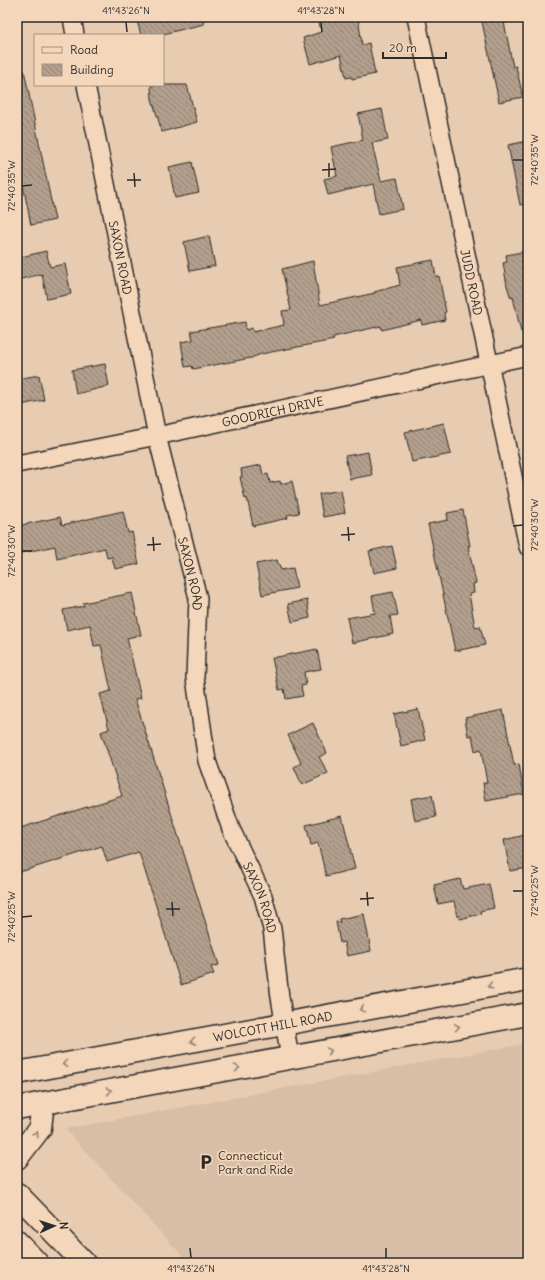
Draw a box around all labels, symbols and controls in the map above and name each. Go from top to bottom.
text: 41°43'26"N [102,4,150,17]
text: 41°43'28"N [297,4,345,17]
legend [34,34,164,86]
scale bar [383,34,446,60]
text: 20 m [389,40,417,55]
text: Road [70,42,98,57]
text: Building [70,62,114,77]
text: 72°40'35"W [528,134,541,186]
text: 72°40'35"W [5,160,18,212]
street label: SAXON ROAD [106,219,136,296]
street label: JUDD ROAD [458,248,486,317]
street label: GOODRICH DRIVE [220,393,325,429]
text: 72°40'30"W [528,499,541,551]
text: 72°40'30"W [5,525,18,577]
street label: SAXON ROAD [175,535,206,611]
street label: SAXON ROAD [240,859,280,935]
text: 72°40'25"W [528,865,541,917]
text: 72°40'25"W [5,891,18,943]
one-way arrow [487,981,493,990]
one-way arrow [359,1005,365,1013]
street label: WOLCOTT HILL ROAD [212,1008,334,1044]
one-way arrow [454,1024,460,1032]
one-way arrow [190,1036,196,1044]
one-way arrow [326,1047,332,1056]
one-way arrow [62,1059,68,1068]
one-way arrow [234,1064,240,1072]
one-way arrow [106,1088,112,1096]
one-way arrow [32,1131,39,1138]
place label: Connecticut Park and Ride [218,1148,293,1177]
parking icon: Connecticut Park and Ride [197,1153,215,1171]
north arrow [34,1206,74,1246]
text: N [57,1221,71,1230]
text: 41°43'26"N [167,1262,215,1275]
text: 41°43'28"N [362,1262,410,1275]

